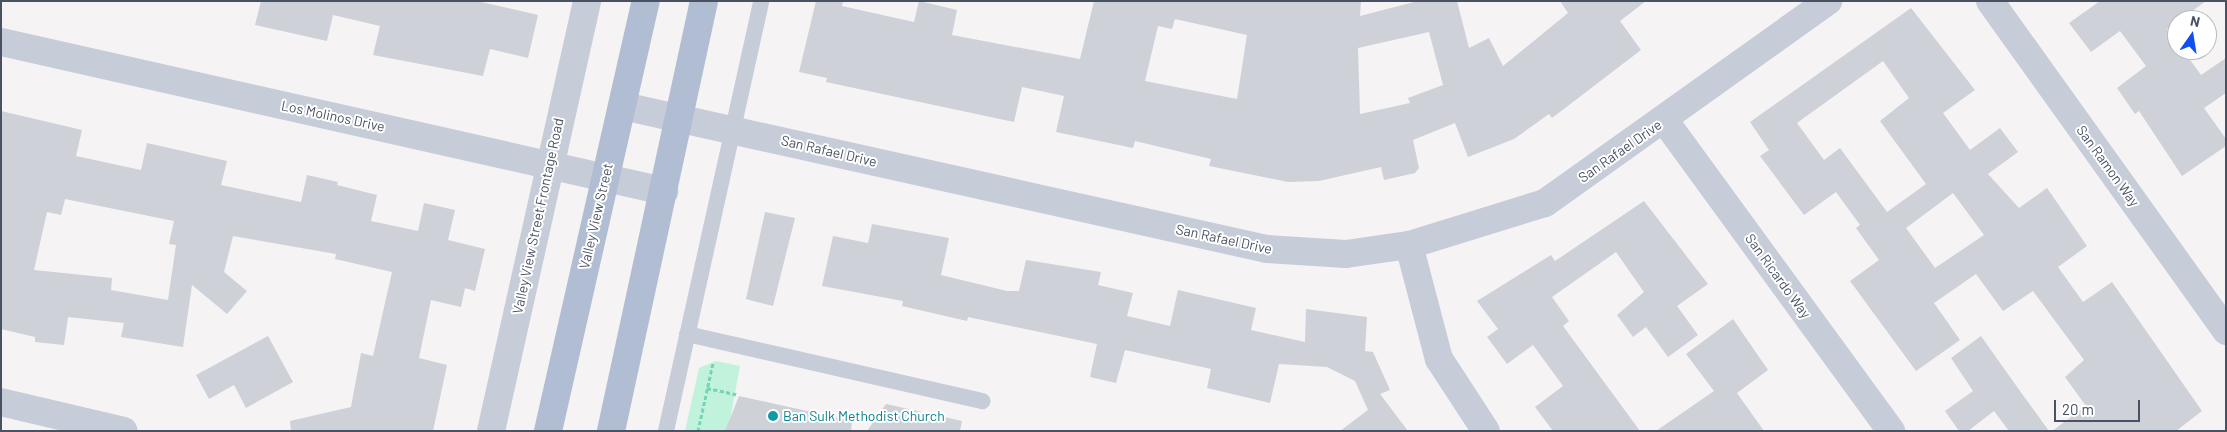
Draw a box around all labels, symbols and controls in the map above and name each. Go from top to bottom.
north arrow [2167,10,2217,60]
text: N [2189,12,2202,30]
street label: Los Molinos Drive [280,97,386,135]
street label: San Rafael Drive [1575,116,1665,186]
street label: Valley View Street Frontage Road [509,117,567,315]
street label: San Ramon Way [2073,122,2143,210]
street label: San Rafael Drive [779,132,879,170]
street label: Valley View Street [576,162,616,270]
street label: San Rafael Drive [1174,221,1274,257]
street label: San Ricardo Way [1742,230,1814,322]
scale bar [2057,390,2143,422]
text: 20 m [2062,400,2094,418]
place label: Ban Sulk Methodist Church [783,408,945,424]
marker: Ban Sulk Methodist Church [767,410,779,422]

